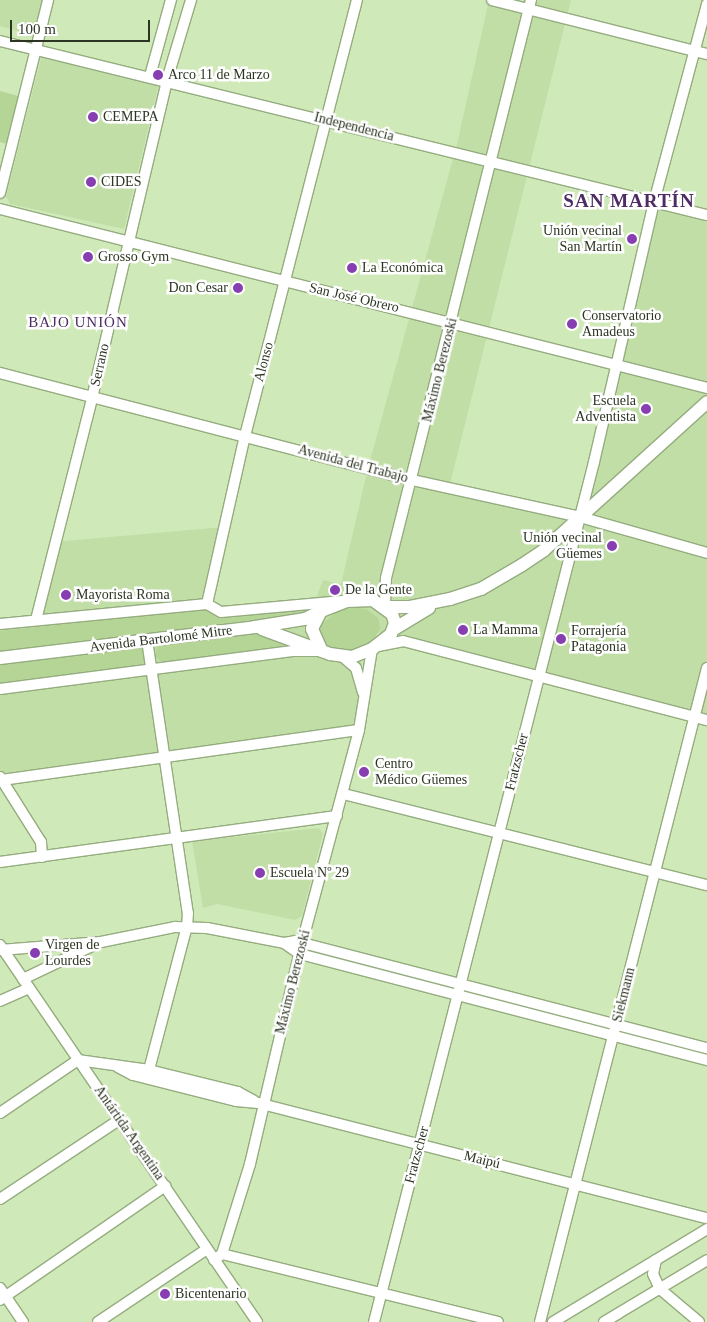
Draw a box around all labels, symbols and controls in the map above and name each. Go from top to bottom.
scale bar [12,10,152,42]
text: 100 m [18,21,56,37]
place label: Arco 11 de Marzo [168,67,270,83]
marker: Arco 11 de Marzo [152,69,164,81]
place label: CEMEPA [103,109,159,125]
street label: Independencia [312,109,396,145]
marker: CEMEPA [87,111,99,123]
place label: CIDES [101,174,141,190]
marker: CIDES [85,176,97,188]
district label: SAN MARTÍN [562,190,696,212]
place label: Unión vecinal San Martín [543,223,622,256]
marker: Unión vecinal San Martín [626,233,638,245]
place label: Grosso Gym [98,249,169,265]
marker: Grosso Gym [82,251,94,263]
place label: La Económica [362,260,443,276]
marker: La Económica [346,262,358,274]
street label: San José Obrero [307,279,401,317]
place label: Don Cesar [169,280,228,296]
marker: Don Cesar [232,282,244,294]
place label: Conservatorio Amadeus [582,308,661,341]
district label: BAJO UNIÓN [27,314,129,332]
street label: Máximo Berezoski [419,316,461,424]
marker: Conservatorio Amadeus [566,318,578,330]
street label: Alonso [251,340,277,384]
street label: Serrano [87,342,113,388]
place label: Escuela Adventista [575,393,636,426]
marker: Escuela Adventista [640,403,652,415]
street label: Avenida del Trabajo [296,441,410,487]
place label: Unión vecinal Güemes [523,530,602,562]
marker: Unión vecinal Güemes [606,540,618,552]
place label: De la Gente [345,582,412,598]
marker: De la Gente [329,584,341,596]
place label: Mayorista Roma [76,587,170,603]
marker: Mayorista Roma [60,589,72,601]
street label: Avenida Bartolomé Mitre [89,622,233,656]
place label: La Mamma [473,622,538,638]
place label: Forrajería Patagonia [571,623,626,656]
marker: La Mamma [457,624,469,636]
marker: Forrajería Patagonia [555,633,567,645]
street label: Fratzscher [502,732,532,792]
place label: Centro Médico Güemes [375,756,467,789]
marker: Centro Médico Güemes [357,765,371,779]
place label: Escuela Nº 29 [270,865,349,881]
marker: Escuela Nº 29 [254,867,266,879]
street label: Máximo Berezoski [272,928,314,1036]
place label: Virgen de Lourdes [45,937,99,970]
marker: Virgen de Lourdes [29,947,41,959]
street label: Siekmann [609,966,639,1024]
street label: Antártida Argentina [90,1082,168,1184]
street label: Fratzscher [401,1125,433,1185]
street label: Maipú [462,1147,502,1173]
place label: Bicentenario [175,1286,247,1302]
marker: Bicentenario [159,1288,171,1300]

